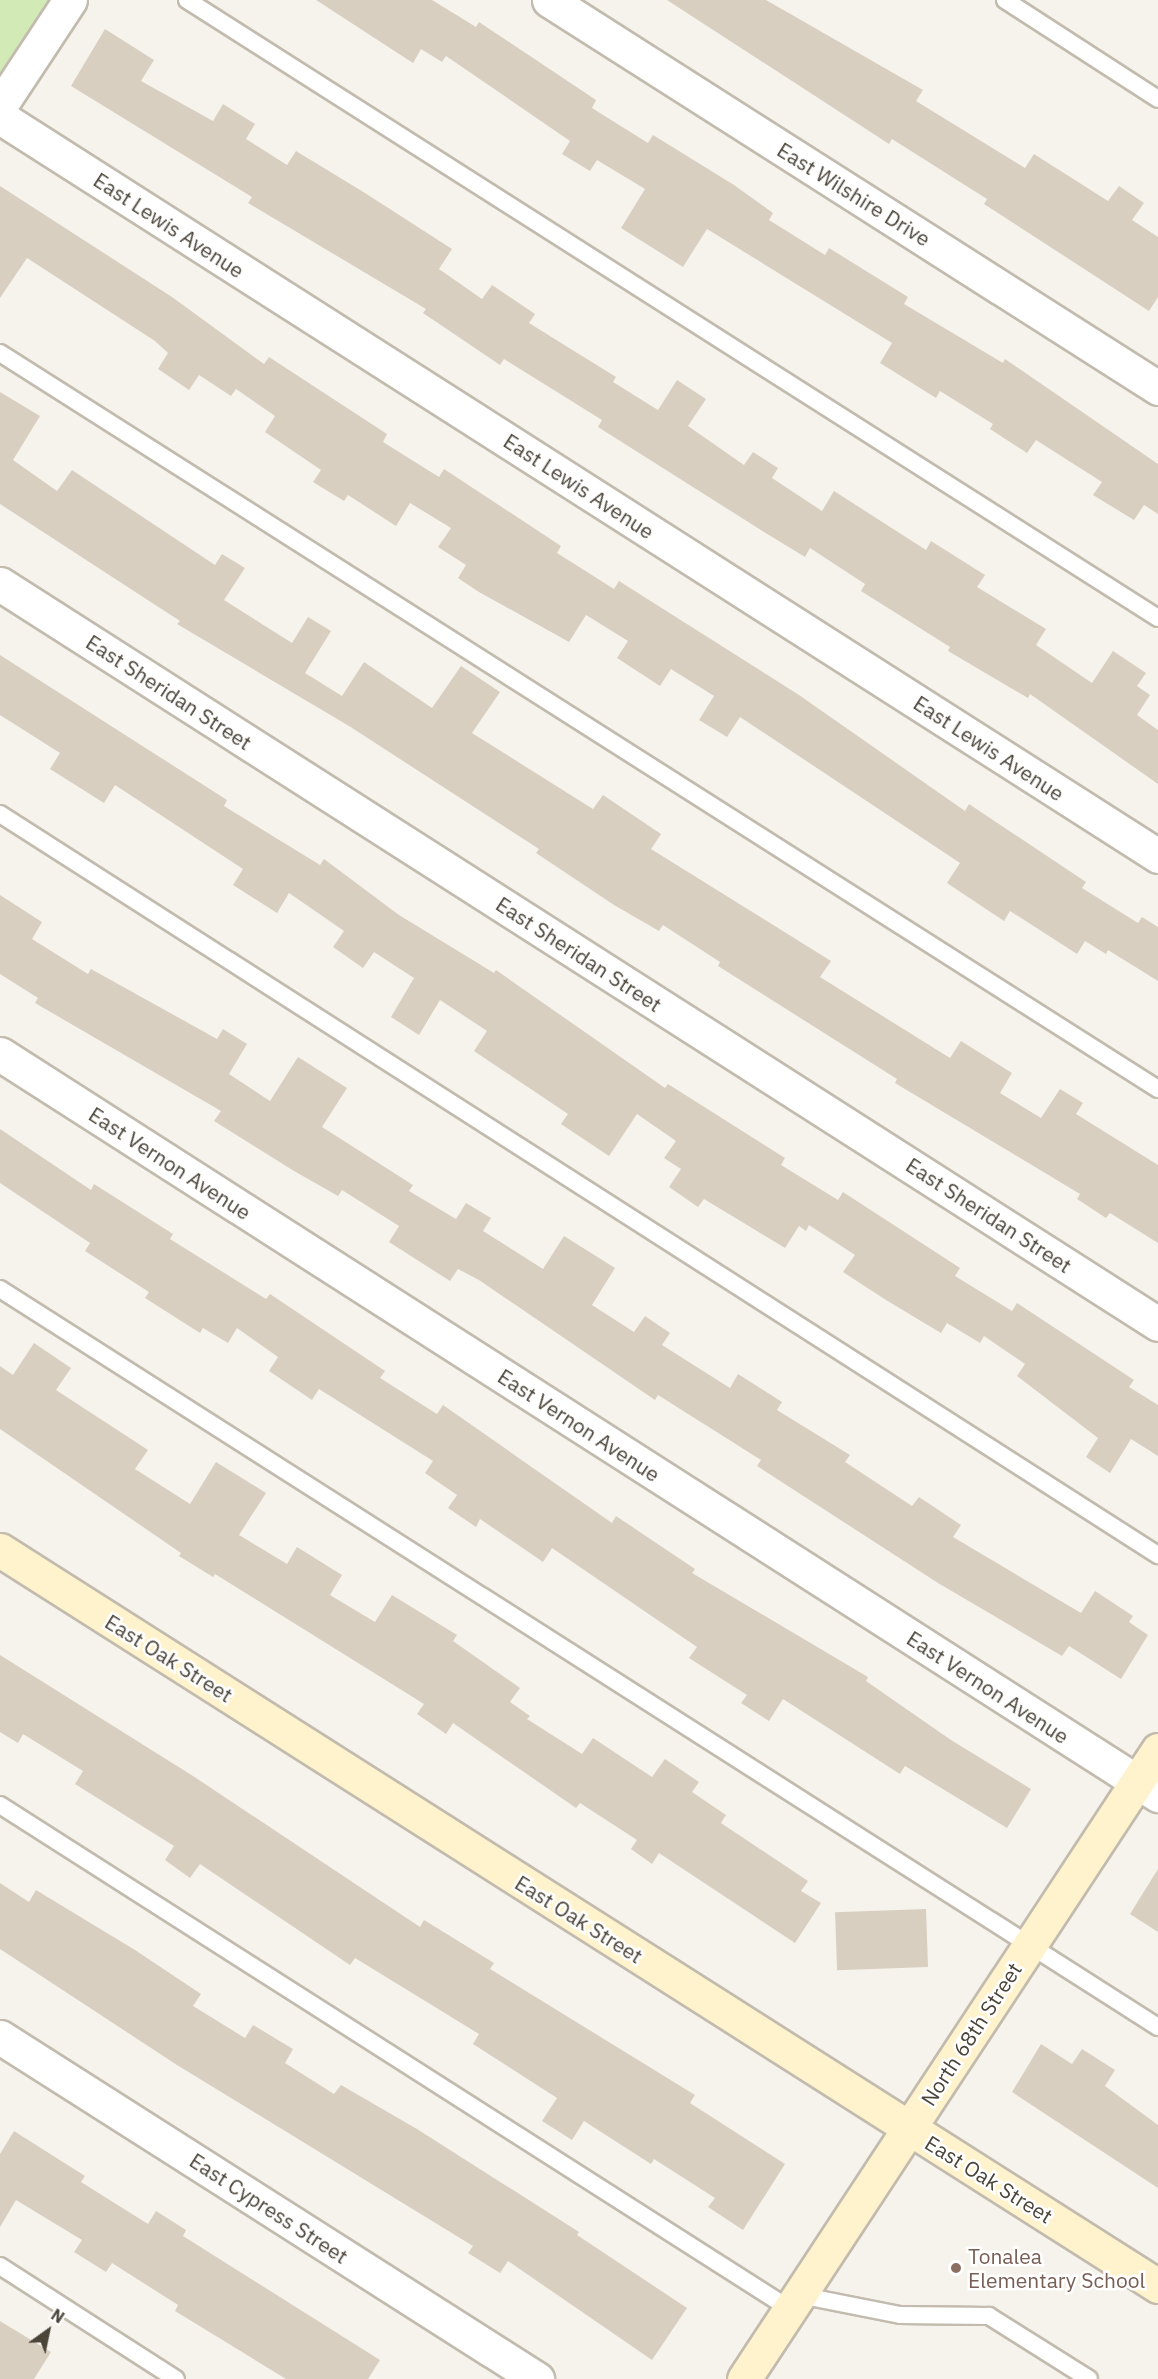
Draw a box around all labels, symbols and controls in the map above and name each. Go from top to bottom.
street label: East Wilshire Drive [773,137,935,251]
street label: East Lewis Avenue [89,167,249,283]
street label: East Lewis Avenue [499,428,659,544]
street label: East Sheridan Street [81,629,257,755]
street label: East Lewis Avenue [909,690,1069,806]
street label: East Sheridan Street [491,891,667,1017]
street label: East Vernon Avenue [84,1101,256,1225]
street label: East Sheridan Street [901,1152,1077,1278]
street label: East Vernon Avenue [493,1363,665,1487]
street label: East Oak Street [101,1609,237,1707]
street label: East Vernon Avenue [902,1625,1074,1749]
street label: East Oak Street [511,1870,647,1968]
street label: North 68th Street [915,1958,1027,2110]
street label: East Oak Street [921,2130,1057,2228]
street label: East Cypress Street [185,2147,353,2269]
place label: Tonalea Elementary School [968,2243,1145,2293]
marker: Tonalea Elementary School [949,2261,963,2275]
north arrow [18,2301,78,2361]
text: N [47,2304,68,2327]

